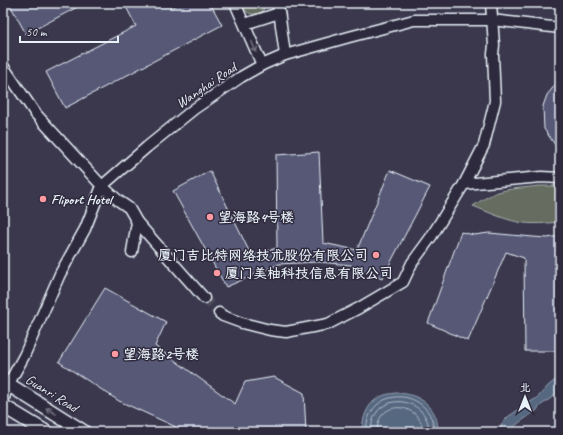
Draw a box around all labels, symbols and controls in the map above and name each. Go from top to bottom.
scale bar [20,18,118,44]
text: 50 m [26,24,48,40]
one-way arrow [251,40,259,52]
street label: Wanghai Road [173,58,242,112]
place label: Fliport Hotel [51,191,114,208]
marker: Fliport Hotel [38,194,48,204]
place label: 望海路4号楼 [218,209,294,226]
marker: 望海路4号楼 [205,212,215,222]
place label: 厦门吉比特网络技术股份有限公司 [158,247,368,264]
marker: 厦门吉比特网络技术股份有限公司 [371,250,381,260]
place label: 厦门美柚科技信息有限公司 [225,265,393,282]
marker: 厦门美柚科技信息有限公司 [212,268,222,278]
place label: 望海路2号楼 [123,346,199,363]
marker: 望海路2号楼 [110,349,120,359]
street label: Guanri Road [22,371,83,417]
north arrow [505,377,545,417]
text: 北 [520,380,531,394]
one-way arrow [45,407,57,415]

